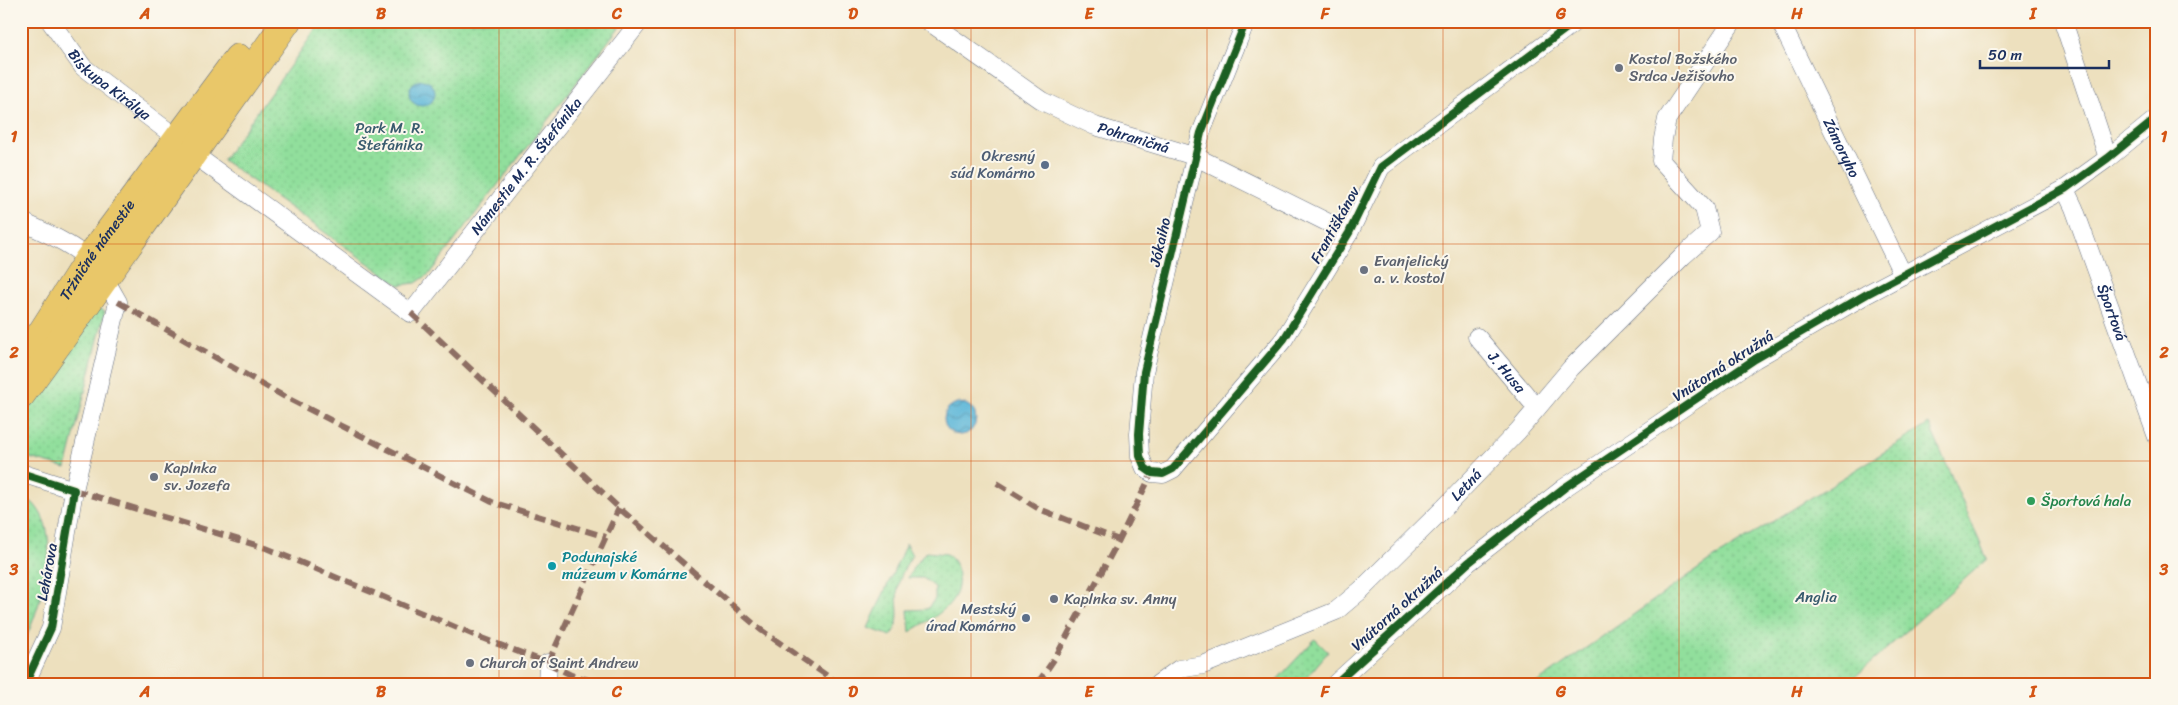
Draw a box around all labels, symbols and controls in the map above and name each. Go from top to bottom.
text: A [139,0,150,28]
text: B [376,0,387,28]
text: C [611,0,623,28]
text: D [848,0,858,28]
text: E [1085,0,1095,28]
text: F [1320,0,1331,28]
text: G [1555,0,1567,28]
text: H [1790,0,1803,28]
text: I [2029,0,2038,28]
scale bar [1980,38,2109,70]
text: 50 m [1988,42,2023,68]
street label: Biskupa Királya [61,43,157,128]
place label: Kostol Božského Srdca Ježišovho [1629,46,1737,89]
marker: Kostol Božského Srdca Ježišovho [1613,62,1625,74]
street label: Námestie M. R. Štefánika [464,91,589,241]
street label: Zámoryho [1816,113,1867,183]
park label: Park M. R. Štefánika [355,115,425,158]
street label: Pohraničná [1094,115,1173,161]
text: 1 [11,122,18,151]
text: 1 [2161,122,2168,151]
place label: Okresný súd Komárno [950,143,1035,186]
marker: Okresný súd Komárno [1039,159,1051,171]
street label: Františkánov [1303,181,1367,268]
street label: Tržničné námestie [52,194,142,306]
street label: Jókaiho [1142,214,1178,270]
place label: Evanjelický a. v. kostol [1374,248,1449,291]
marker: Evanjelický a. v. kostol [1358,264,1370,276]
street label: Športová [2089,280,2134,345]
street label: Vnútorná okružná [1667,323,1779,409]
text: 2 [8,338,19,367]
text: 2 [2158,338,2169,367]
street label: J. Husa [1480,344,1533,399]
place label: Kaplnka sv. Jozefa [163,455,230,498]
street label: Letná [1444,462,1489,507]
marker: Kaplnka sv. Jozefa [148,471,160,483]
place label: Športová hala [2041,488,2132,514]
marker: Športová hala [2025,495,2037,507]
street label: Lehárova [29,541,65,603]
place label: Podunajské múzeum v Komárne [562,544,688,587]
text: 3 [9,555,19,584]
text: 3 [2159,555,2169,584]
marker: Podunajské múzeum v Komárne [546,560,558,572]
street label: Vnútorná okružná [1345,560,1449,658]
park label: Anglia [1794,584,1837,610]
place label: Kaplnka sv. Anny [1064,586,1177,612]
marker: Kaplnka sv. Anny [1048,593,1060,605]
place label: Mestský úrad Komárno [926,596,1017,639]
marker: Mestský úrad Komárno [1020,612,1032,624]
place label: Church of Saint Andrew [480,650,639,676]
marker: Church of Saint Andrew [464,657,476,669]
text: A [139,677,150,705]
text: B [376,677,387,705]
text: C [611,677,623,705]
text: D [848,677,858,705]
text: E [1085,677,1095,705]
text: F [1320,677,1331,705]
text: G [1555,677,1567,705]
text: H [1790,677,1803,705]
text: I [2029,677,2038,705]

